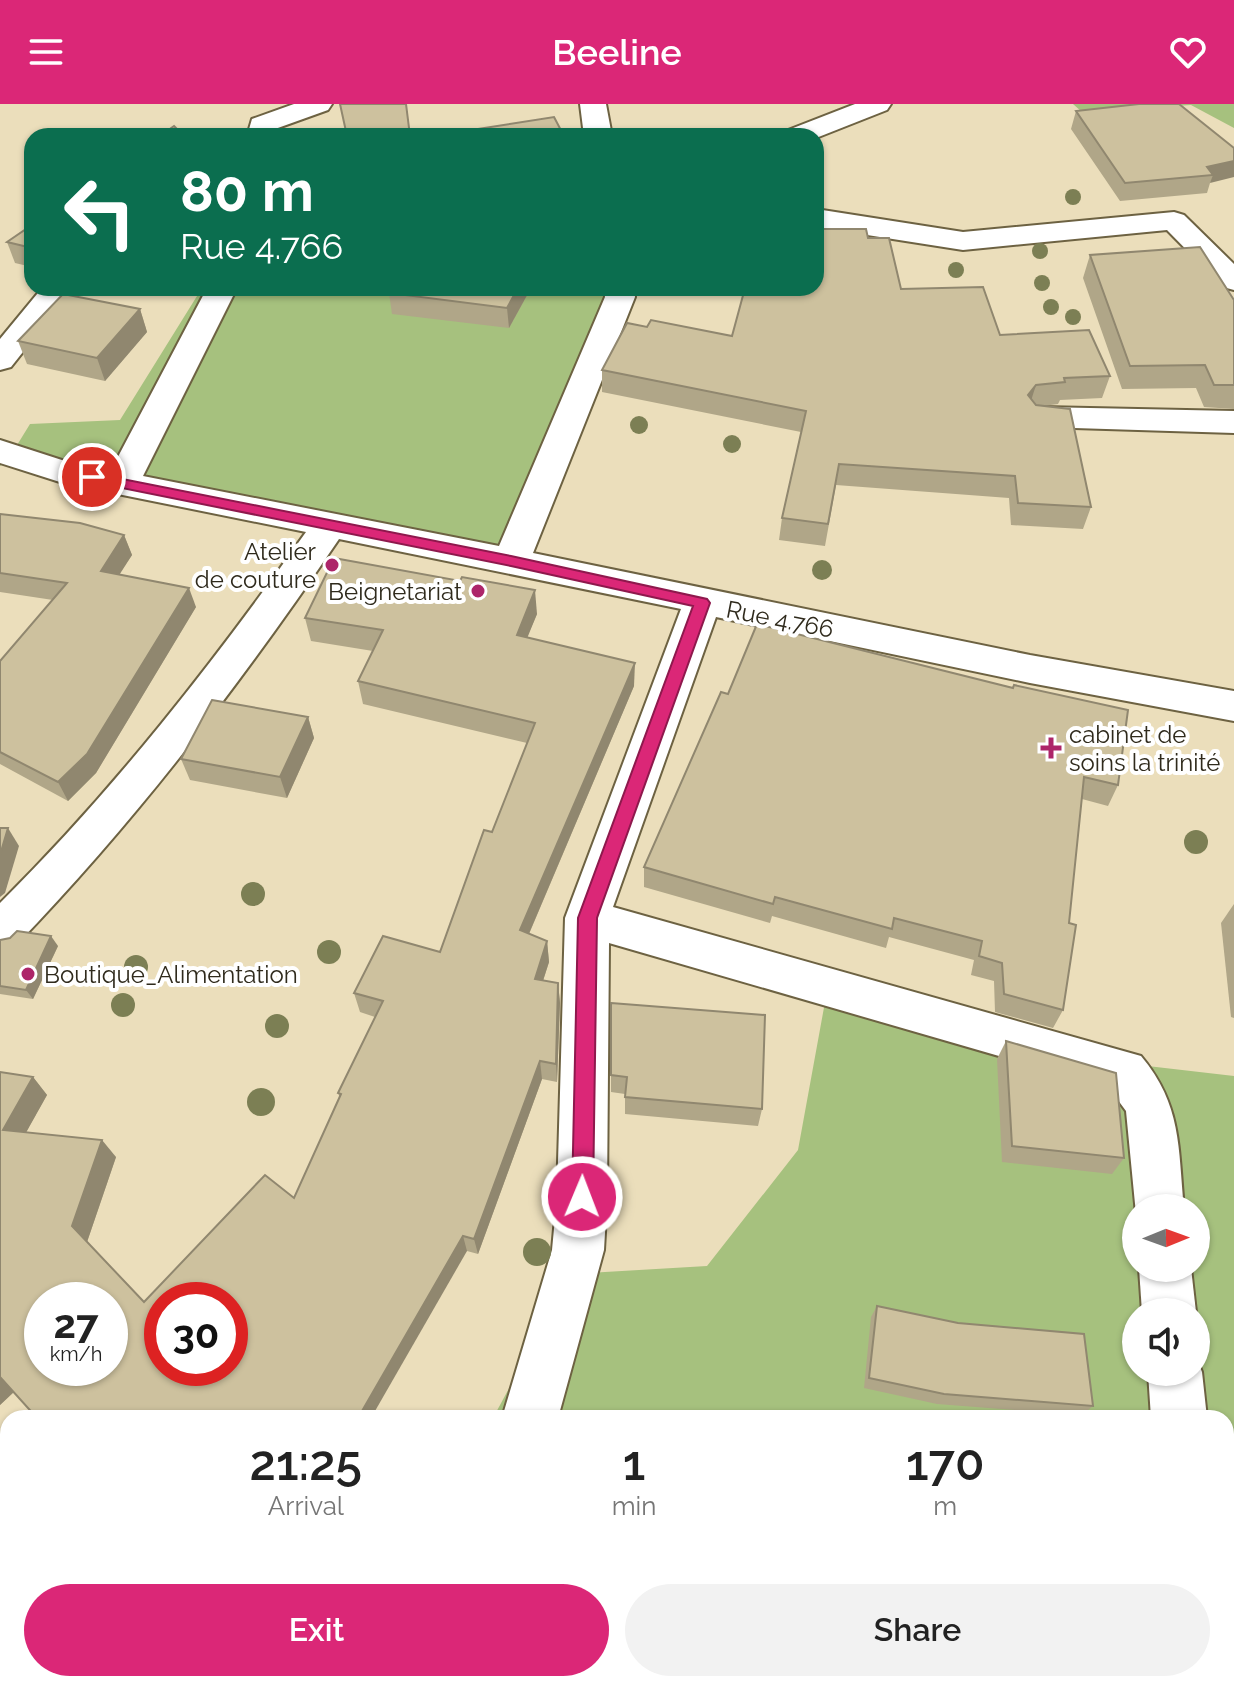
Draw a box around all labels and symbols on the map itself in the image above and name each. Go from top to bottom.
pin [58,443,126,511]
place label: Atelier de couture [195,537,317,594]
marker: Atelier de couture [323,556,341,574]
place label: Beignetariat [328,577,462,606]
marker: Beignetariat [469,582,487,600]
street label: Rue 4.766 [724,594,836,644]
place label: cabinet de soins la trinité [1069,720,1220,777]
marker: cabinet de soins la trinité [1040,737,1062,759]
place label: Boutique_Alimentation [44,960,298,989]
marker: Boutique_Alimentation [19,965,37,983]
position arrow [540,1155,624,1239]
north arrow [1122,1194,1210,1282]
speed limit sign: 30 [144,1282,248,1386]

